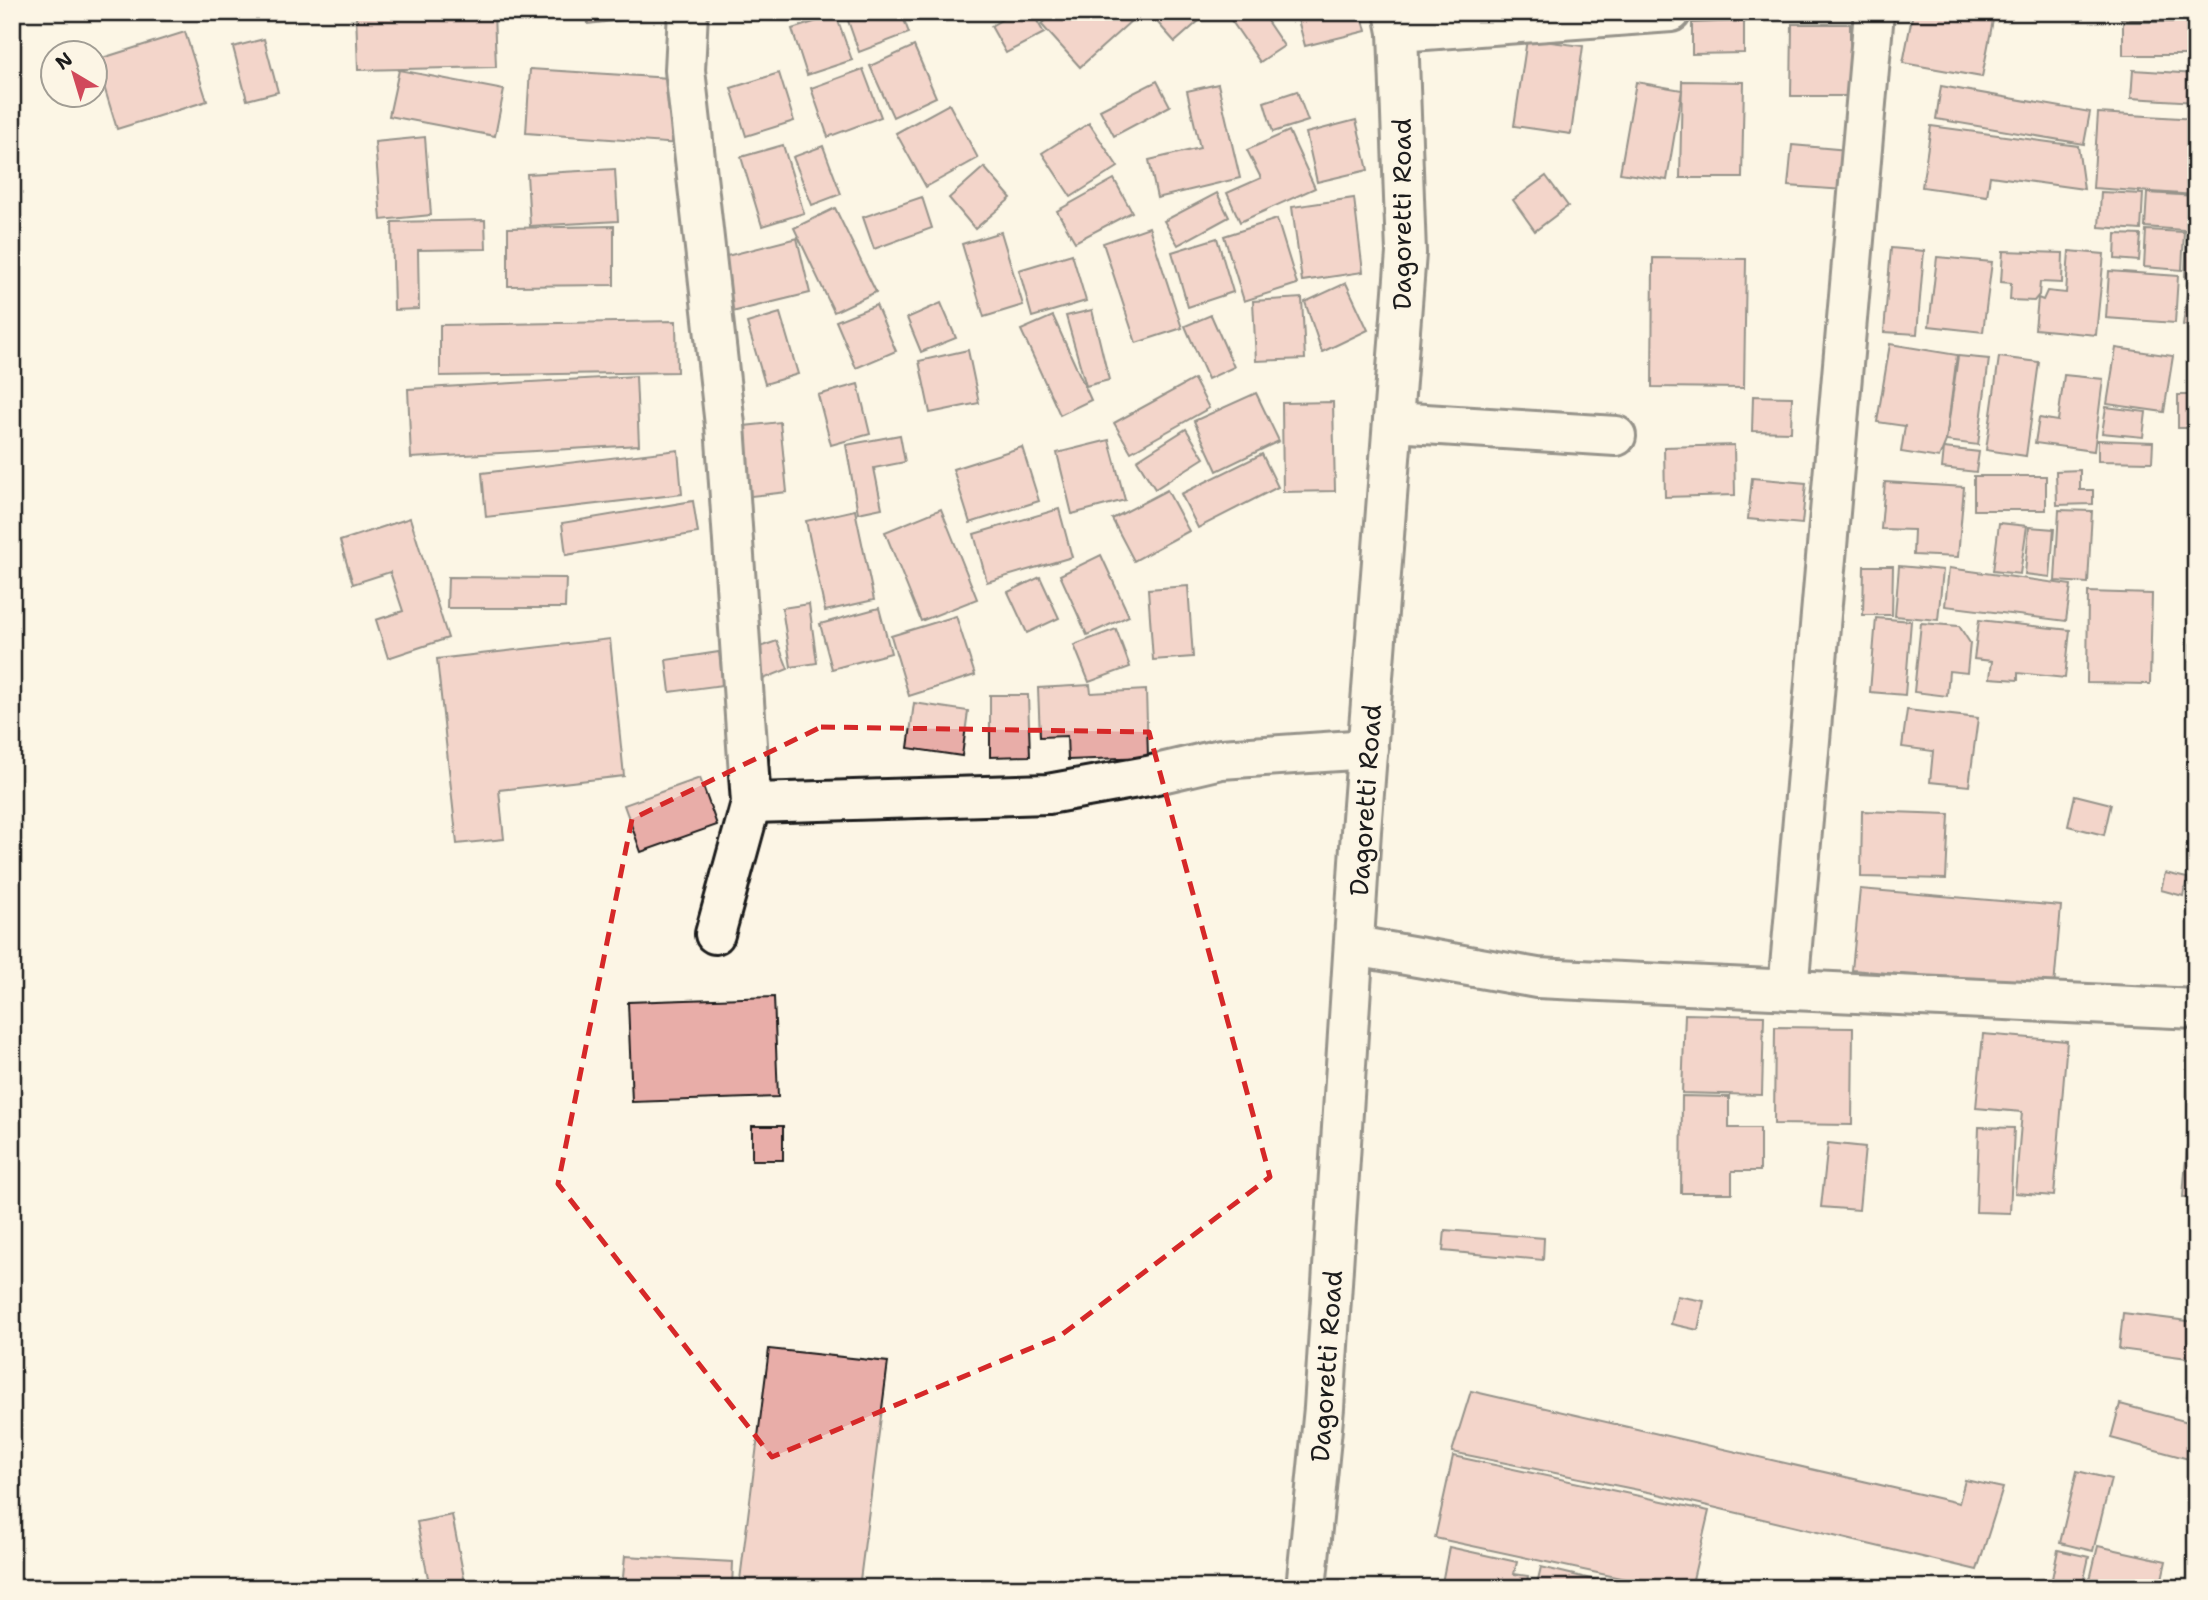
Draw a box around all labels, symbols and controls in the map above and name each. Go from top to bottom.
north arrow [38,38,108,108]
text: N [50,47,77,75]
street label: Dagoretti Road [1384,118,1419,310]
street label: Dagoretti Road [1341,703,1389,897]
street label: Dagoretti Road [1302,1269,1350,1463]

